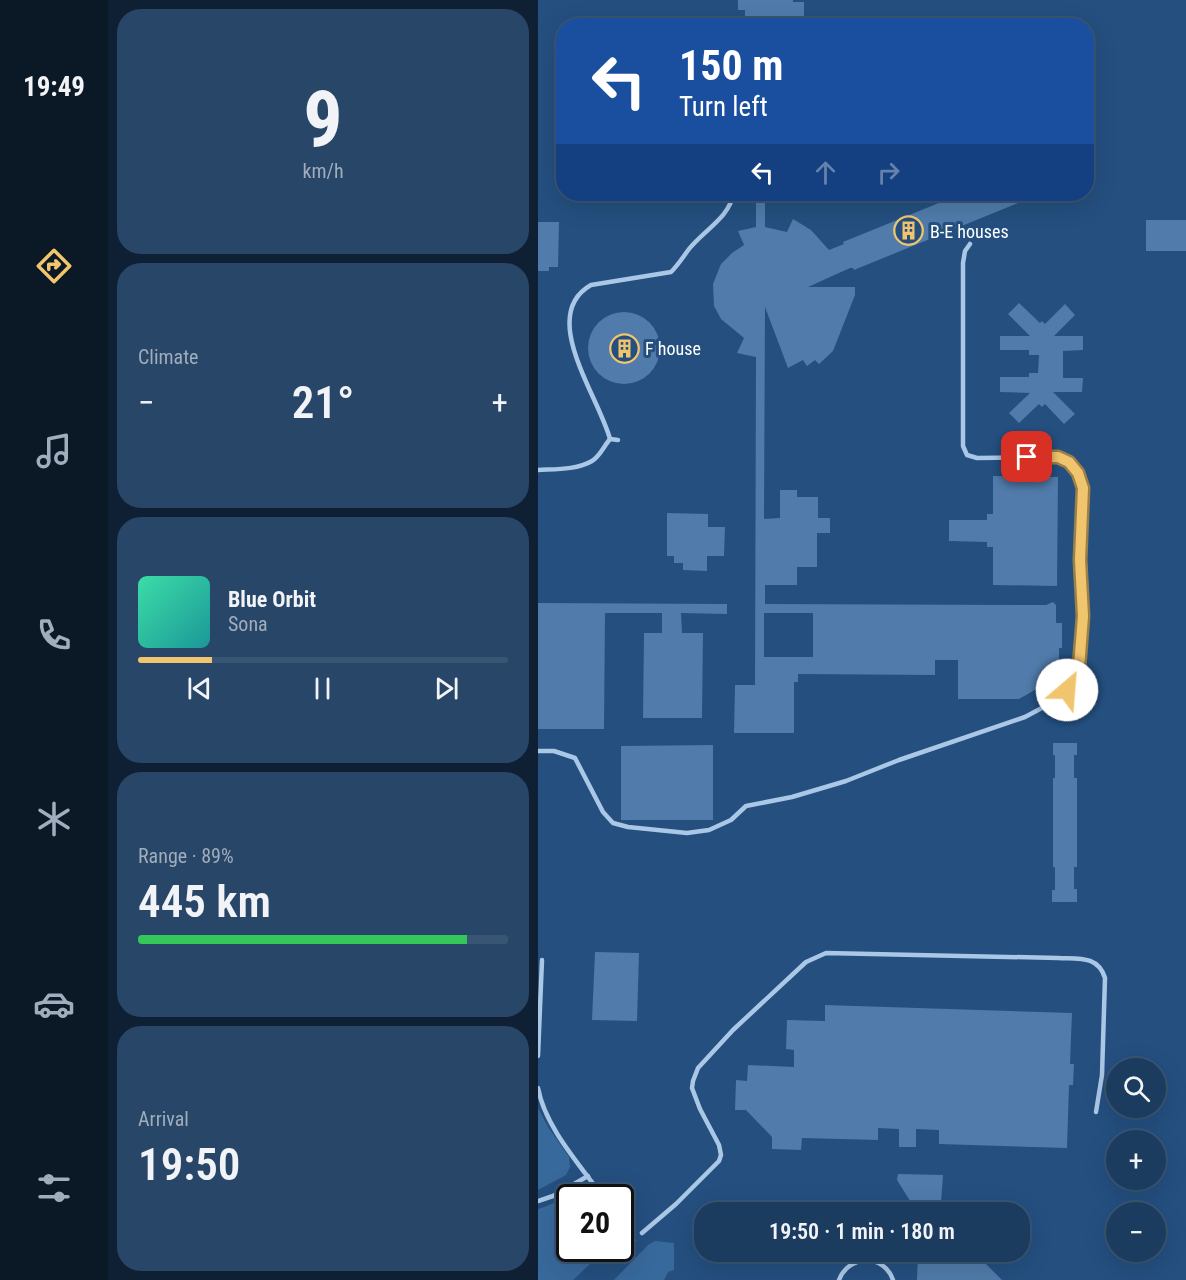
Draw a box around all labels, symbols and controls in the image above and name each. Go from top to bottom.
text: 150 m [679,41,784,90]
icon: left [580,42,658,120]
text: 19:49 [23,71,85,103]
text: 9 [303,74,343,165]
text: Turn left [679,91,768,123]
icon: left [746,156,779,189]
icon: ahead [809,156,842,189]
icon: right [872,156,905,189]
text: km/h [302,159,344,183]
building icon: B-E houses [893,215,925,247]
place label: B-E houses [930,221,1009,242]
icon: directions [33,245,75,287]
building icon: F house [608,332,640,364]
place label: F house [645,338,701,359]
text: Climate [138,345,198,369]
text: 21° [292,376,354,429]
text: − [138,383,155,422]
text: + [492,383,508,422]
icon: music [33,430,75,472]
pin [1001,431,1052,482]
icon: arrive [1010,440,1043,473]
text: Blue Orbit [228,587,316,612]
text: Sona [228,612,268,636]
icon: phone [33,614,75,656]
position arrow [1035,658,1099,722]
icon: previous [183,672,216,705]
icon: pause [306,672,339,705]
icon: next [430,672,463,705]
icon: climate [33,798,75,840]
text: Range · 89% [138,844,234,868]
text: 445 km [138,875,271,928]
icon: car [33,983,75,1025]
map controls [1106,1058,1166,1262]
button: search [1106,1058,1166,1118]
text: Arrival [138,1107,189,1131]
button: + [1106,1130,1166,1190]
text: 19:50 [138,1138,240,1191]
icon: filters [33,1167,75,1209]
speed limit sign: 20 [556,1184,634,1262]
button: − [1106,1202,1166,1262]
text: 19:50 · 1 min · 180 m [769,1219,955,1244]

